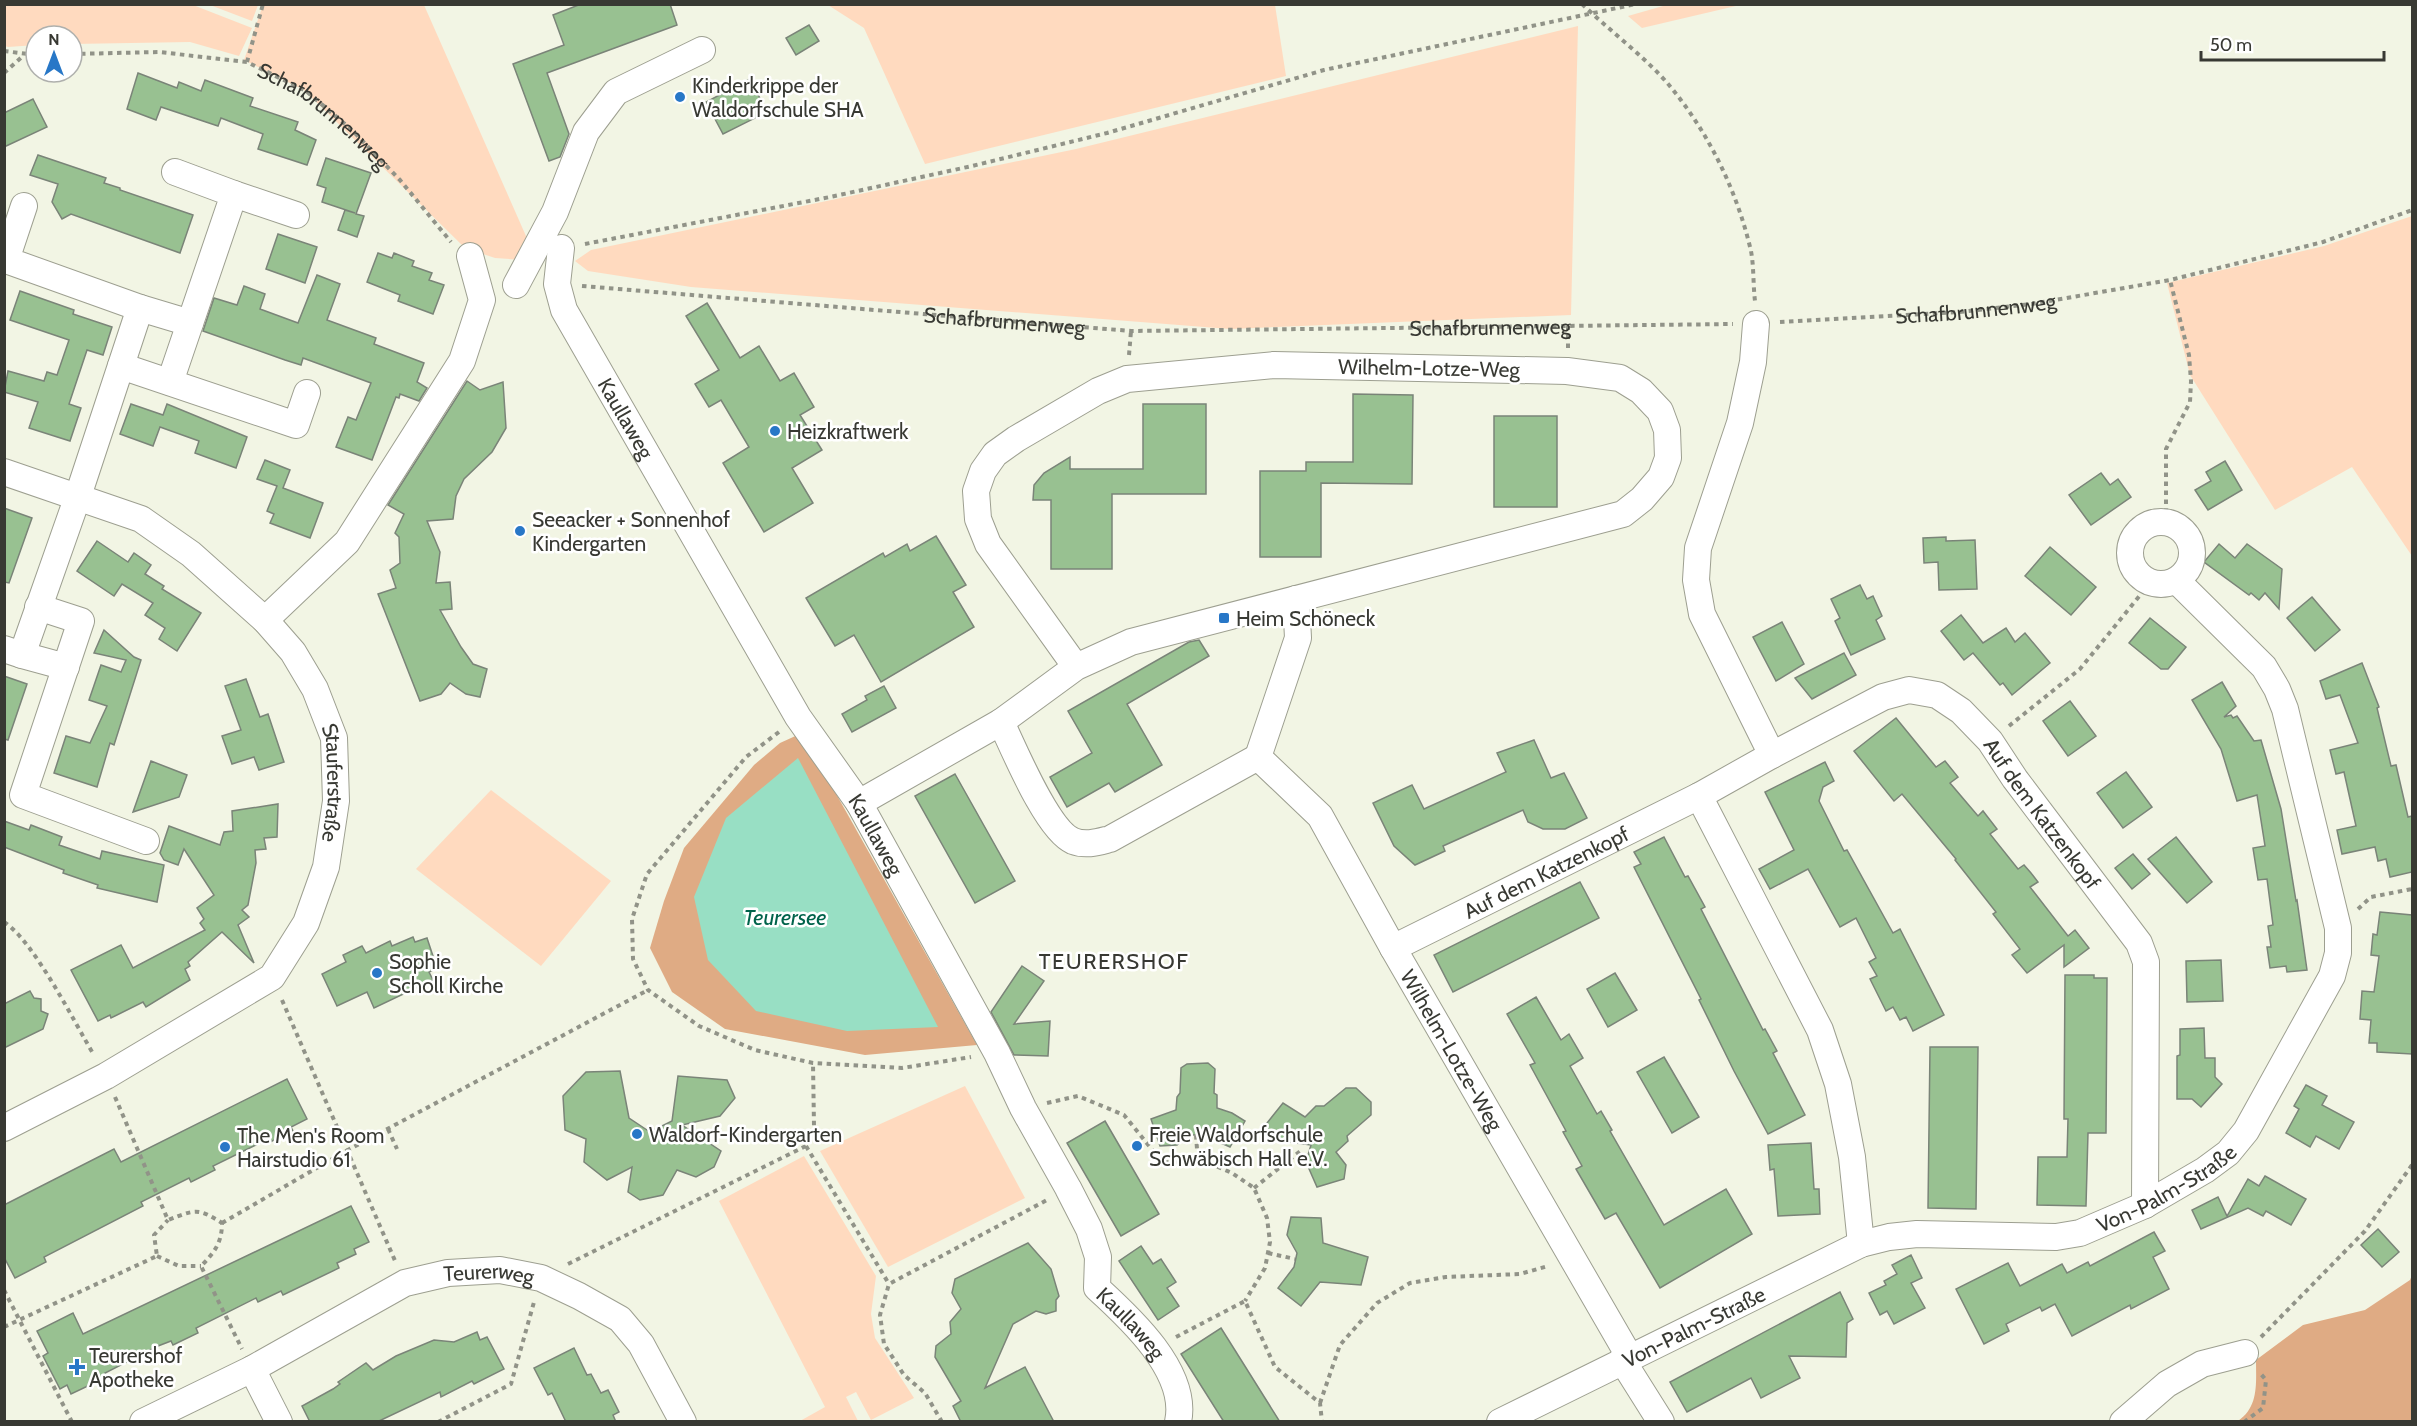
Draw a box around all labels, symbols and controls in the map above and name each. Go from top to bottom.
north arrow [24,24,84,84]
scale bar [2201,24,2384,62]
text: N [48,30,60,49]
text: 50 m [2210,34,2252,56]
street label: Schafbrunnenweg [254,57,395,175]
place label: Kinderkrippe der Waldorfschule SHA [692,73,864,122]
marker: Kinderkrippe der Waldorfschule SHA [673,90,687,104]
street label: Schafbrunnenweg [1894,287,2058,328]
street label: Schafbrunnenweg [923,302,1087,340]
street label: Schafbrunnenweg [1409,313,1572,340]
street label: Wilhelm-Lotze-Weg [1338,354,1521,382]
street label: Kaullaweg [593,373,660,464]
place label: Heizkraftwerk [787,419,909,444]
marker: Heizkraftwerk [768,424,782,438]
place label: Seeacker + Sonnenhof Kindergarten [532,507,730,556]
marker: Seeacker + Sonnenhof Kindergarten [513,524,527,538]
place label: Heim Schöneck [1236,606,1376,631]
marker: Heim Schöneck [1217,611,1231,625]
street label: Stauferstraße [317,720,349,844]
street label: Auf dem Katzenkopf [1979,733,2106,894]
street label: Kaullaweg [844,789,909,880]
street label: Auf dem Katzenkopf [1460,820,1633,923]
water label: Teurersee [744,904,826,931]
district label: TEURERSHOF [1039,948,1189,975]
place label: Sophie Scholl Kirche [389,949,503,998]
street label: Wilhelm-Lotze-Weg [1396,965,1509,1136]
marker: Sophie Scholl Kirche [370,966,384,980]
place label: Waldorf-Kindergarten [649,1122,842,1147]
place label: Freie Waldorfschule Schwäbisch Hall e.V. [1149,1122,1328,1171]
place label: The Men's Room Hairstudio 61 [237,1123,384,1172]
marker: Waldorf-Kindergarten [630,1127,644,1141]
marker: Freie Waldorfschule Schwäbisch Hall e.V. [1130,1139,1144,1153]
marker: The Men's Room Hairstudio 61 [218,1140,232,1154]
street label: Von-Palm-Straße [2093,1140,2242,1237]
street label: Teurerweg [443,1257,537,1289]
street label: Von-Palm-Straße [1618,1281,1769,1372]
street label: Kaullaweg [1092,1282,1171,1364]
place label: Teurershof Apotheke [89,1343,183,1392]
marker: Teurershof Apotheke [70,1360,84,1374]

